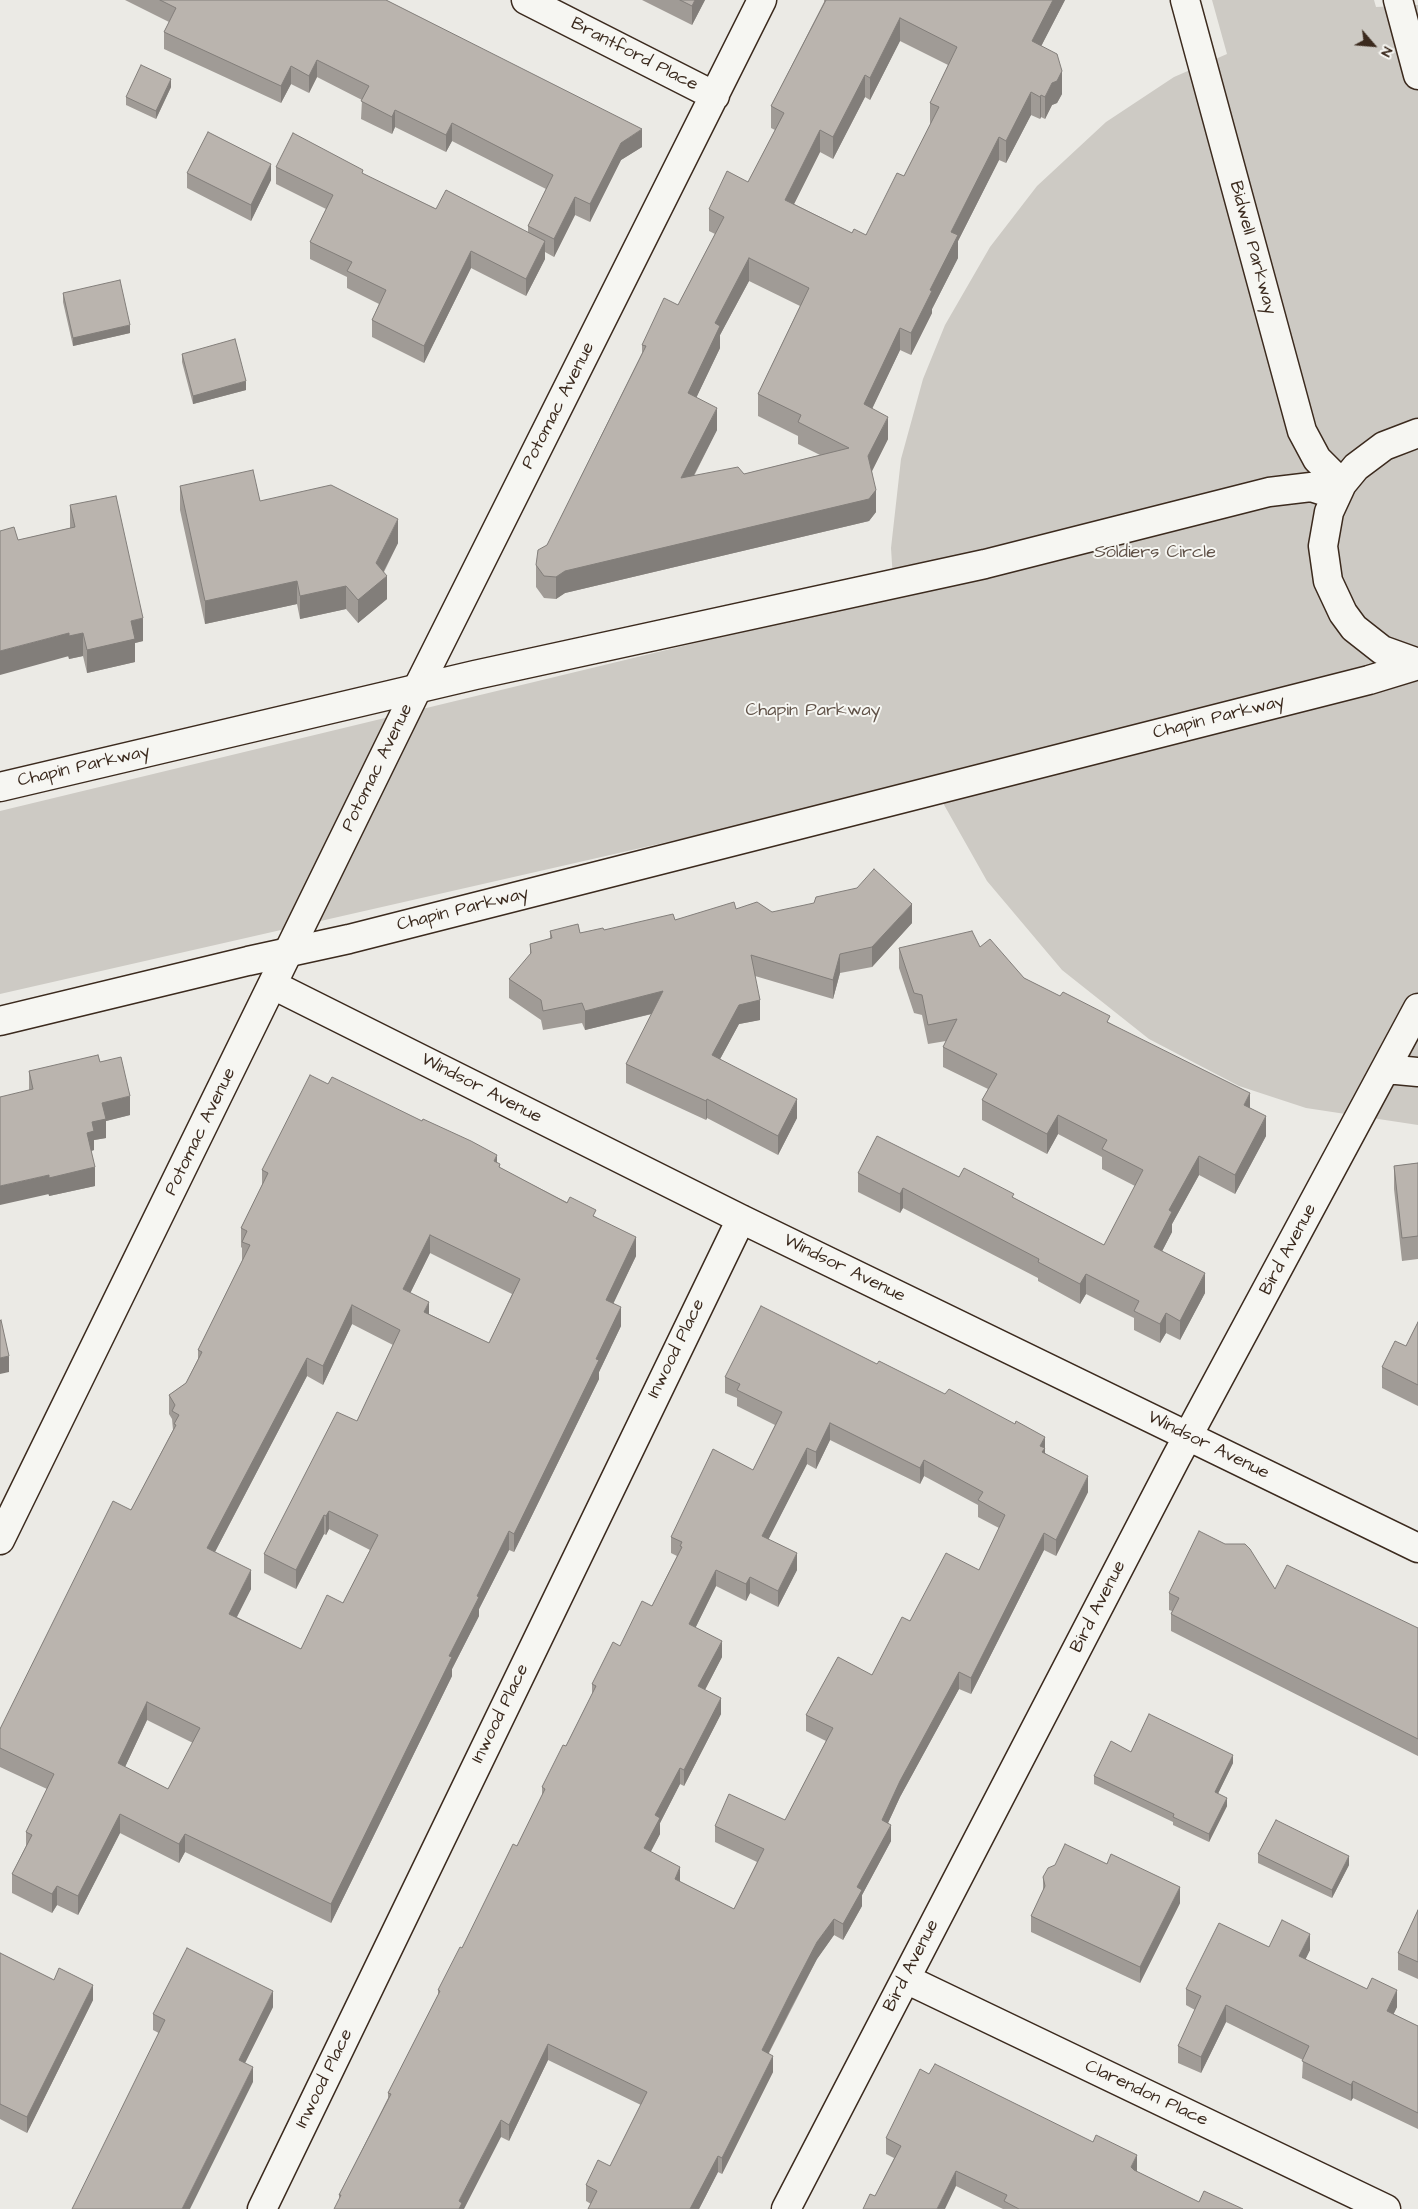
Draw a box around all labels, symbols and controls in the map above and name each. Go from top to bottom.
street label: Brantford Place [567,14,701,96]
north arrow [1348,20,1398,70]
text: N [1375,43,1397,60]
street label: Bidwell Parkway [1224,179,1280,317]
street label: Potomac Avenue [518,339,600,473]
park label: Soldiers Circle [1094,542,1216,564]
street label: Chapin Parkway [1151,691,1287,745]
park label: Chapin Parkway [746,700,880,722]
street label: Potomac Avenue [338,701,418,835]
street label: Chapin Parkway [16,741,152,793]
street label: Chapin Parkway [395,883,531,937]
street label: Windsor Avenue [417,1049,545,1129]
street label: Potomac Avenue [161,1065,241,1199]
street label: Bird Avenue [1256,1201,1322,1299]
street label: Windsor Avenue [780,1230,908,1308]
street label: Inwood Place [644,1296,710,1402]
street label: Windsor Avenue [1144,1407,1272,1485]
street label: Bird Avenue [1067,1557,1131,1657]
street label: Inwood Place [468,1661,534,1767]
street label: Bird Avenue [880,1916,944,2016]
street label: Inwood Place [292,2026,358,2132]
street label: Clarendon Place [1081,2056,1211,2132]

